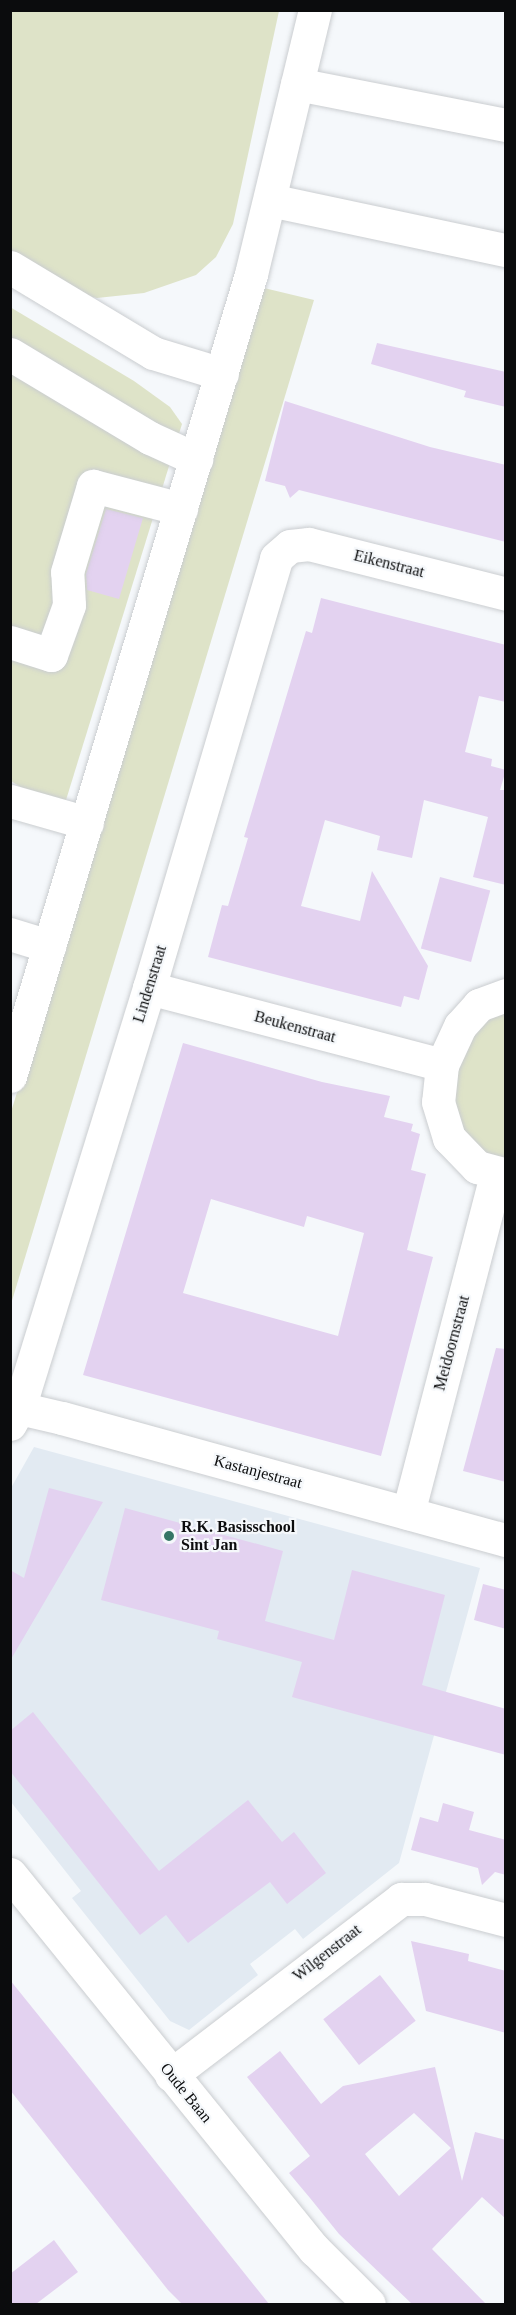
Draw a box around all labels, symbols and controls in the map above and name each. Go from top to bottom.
street label: Eikenstraat [352,546,426,582]
street label: Lindenstraat [129,943,171,1025]
street label: Beukenstraat [252,1007,338,1047]
street label: Meidoornstraat [430,1293,474,1393]
street label: Kastanjestraat [212,1451,304,1493]
place label: R.K. Basisschool Sint Jan [181,1517,295,1555]
marker: R.K. Basisschool Sint Jan [162,1529,176,1543]
street label: Wilgenstraat [289,1920,365,1986]
street label: Oude Baan [156,2059,216,2127]

